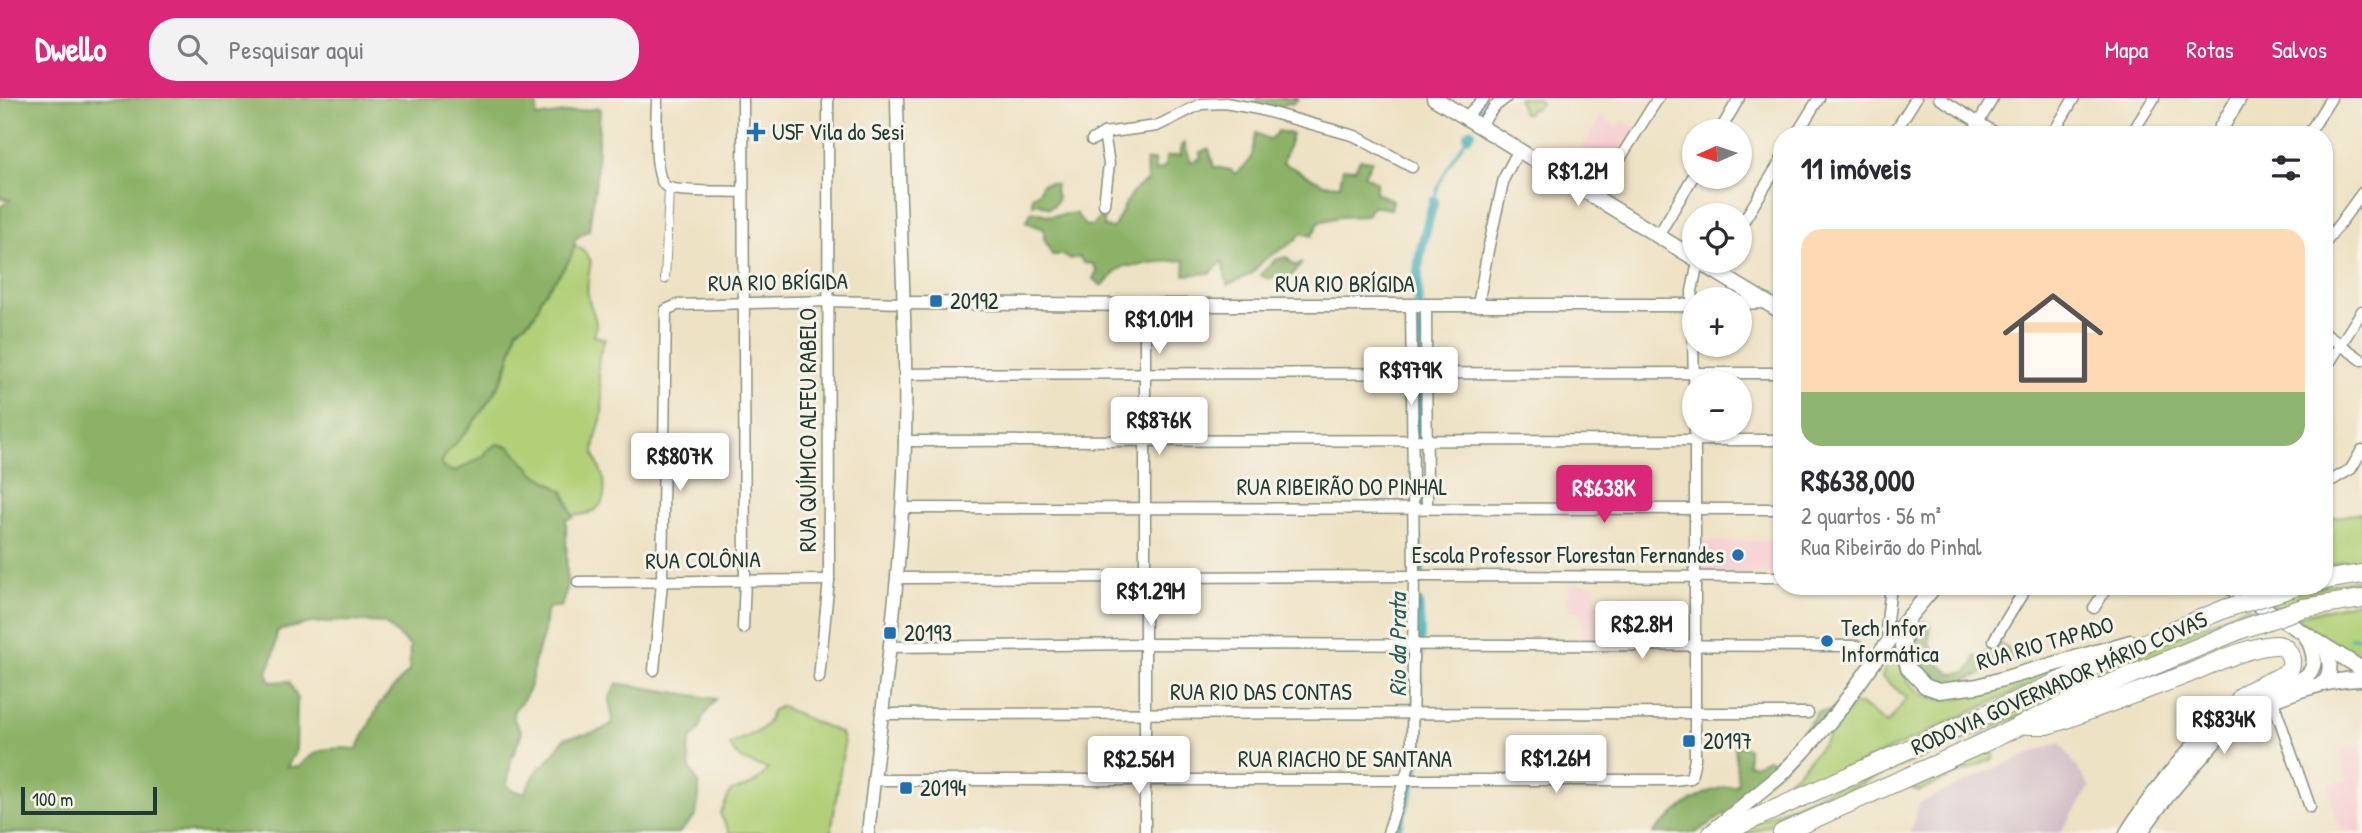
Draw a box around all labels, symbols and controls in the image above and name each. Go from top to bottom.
search box [149,18,639,81]
text: Dwello [35,27,107,71]
icon: search [173,30,211,68]
text: Pesquisar aqui [229,32,364,67]
text: Mapa [2105,33,2148,65]
text: Rotas [2186,33,2234,65]
text: Salvos [2272,33,2327,65]
place label: USF Vila do Sesi [772,116,905,147]
north arrow [1682,119,1752,189]
map controls [1682,119,1752,441]
marker: USF Vila do Sesi [746,122,766,142]
pin: R$1.2M [1521,148,1635,208]
text: 11 imóveis [1801,148,1911,188]
icon: filters [2267,149,2305,187]
text: R$1.2M [1548,155,1608,186]
button: locate [1682,203,1752,273]
street label: RUA RIO BRÍGIDA [708,265,848,298]
street label: RUA RIO BRÍGIDA [1275,268,1415,299]
icon: home [1990,275,2116,401]
place label: 20192 [950,285,999,316]
button: + [1682,287,1752,357]
marker: 20192 [928,293,944,309]
pin: R$1.01M [1094,296,1224,356]
text: R$1.01M [1125,303,1193,334]
street label: RUA QUÍMICO ALFEU RABELO [792,308,823,552]
pin: R$979K [1354,348,1468,407]
text: R$979K [1380,354,1442,385]
button: − [1682,371,1752,441]
pin: R$876K [1102,398,1216,457]
text: R$876K [1127,404,1191,435]
pin: R$807K [623,434,737,493]
text: R$807K [647,440,713,471]
text: R$638,000 [1801,460,1915,500]
pin: R$638K [1547,466,1661,525]
street label: RUA RIBEIRÃO DO PINHAL [1237,471,1447,502]
text: R$638K [1572,472,1636,503]
text: 2 quartos · 56 m² [1801,500,1941,531]
text: Rua Ribeirão do Pinhal [1801,531,1982,562]
place label: Escola Professor Florestan Fernandes [1412,539,1724,570]
street label: RUA COLÔNIA [645,543,761,576]
marker: Escola Professor Florestan Fernandes [1730,547,1746,563]
pin: R$1.29M [1086,568,1216,628]
text: R$1.29M [1117,575,1185,606]
water label: Rio da Prata [1381,591,1413,697]
pin: R$2.8M [1585,602,1699,661]
street label: RODOVIA GOVERNADOR MÁRIO COVAS [1906,603,2212,762]
text: R$2.8M [1611,608,1673,639]
street label: RUA RIO TAPADO [1973,608,2117,677]
place label: Tech Infor Informática [1841,612,1939,669]
place label: 20193 [904,617,952,648]
marker: 20193 [882,625,898,641]
marker: Tech Infor Informática [1819,633,1835,649]
street label: RUA RIO DAS CONTAS [1170,676,1352,707]
pin: R$834K [2167,696,2281,756]
text: R$834K [2192,703,2256,734]
place label: 20197 [1703,725,1752,756]
marker: 20197 [1681,733,1697,749]
pin: R$2.56M [1074,736,1204,796]
pin: R$1.26M [1491,736,1621,795]
text: R$1.26M [1522,742,1591,773]
text: R$2.56M [1104,743,1174,774]
street label: RUA RIACHO DE SANTANA [1238,743,1452,774]
place label: 20194 [920,772,966,803]
marker: 20194 [898,780,914,796]
scale bar [21,784,158,816]
text: 100 m [32,786,73,812]

